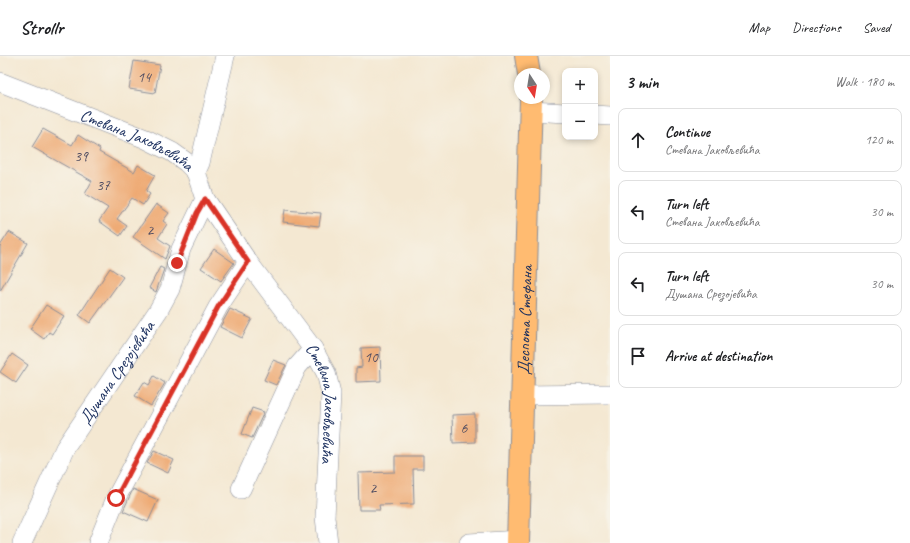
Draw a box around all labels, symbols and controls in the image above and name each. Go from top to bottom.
text: Strollr [20,16,63,40]
text: Map [749,19,770,36]
text: Directions [792,19,841,36]
text: Saved [863,19,890,36]
house number: 14 [137,68,152,87]
north arrow [514,68,550,104]
map controls [562,68,598,140]
button: + [562,68,598,104]
text: 3 min [626,72,659,93]
text: Walk · 180 m [835,74,894,90]
street label: Стевана Јаковљевића [77,104,200,176]
button: − [562,104,598,140]
text: Continue [665,123,710,142]
icon: ahead [627,129,649,151]
text: 120 m [865,132,893,148]
text: Стевана Јаковљевића [665,142,759,158]
house number: 39 [74,147,89,166]
house number: 37 [96,176,111,195]
text: Turn left [665,195,708,214]
icon: left [627,201,649,223]
text: 30 m [871,204,893,220]
text: Стевана Јаковљевића [665,214,759,230]
house number: 2 [147,221,155,240]
route end [168,254,186,272]
street label: Деспота Стефана [512,263,537,375]
text: Turn left [665,267,708,286]
icon: left [627,273,649,295]
text: 30 m [871,276,893,292]
text: Душана Срезојевића [665,286,757,302]
street label: Душана Срезојевића [74,315,160,428]
street label: Стевана Јаковљевића [301,338,342,465]
icon: arrive [627,345,649,367]
text: Arrive at destination [665,347,772,366]
house number: 10 [364,348,379,367]
house number: 6 [461,419,469,438]
house number: 2 [370,479,378,498]
route start [107,489,125,507]

